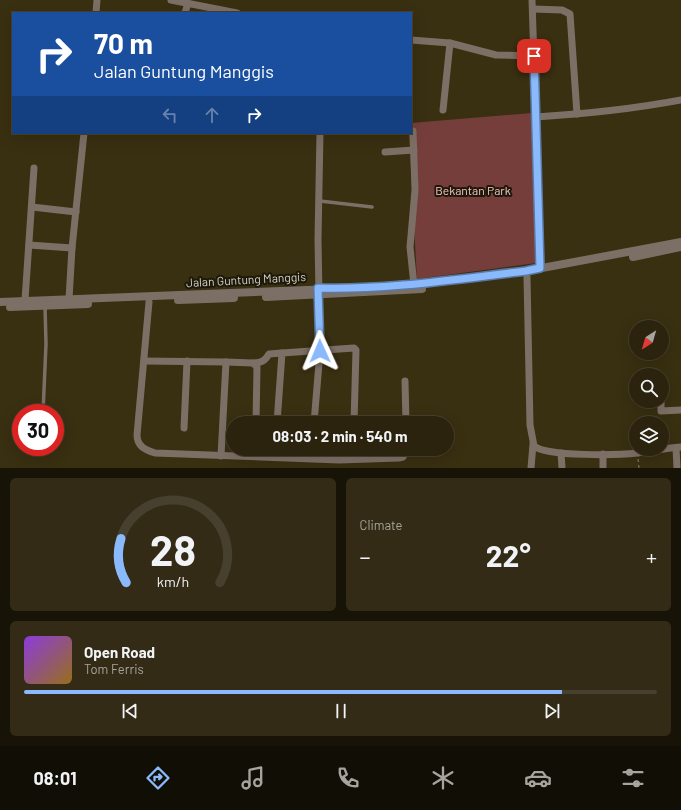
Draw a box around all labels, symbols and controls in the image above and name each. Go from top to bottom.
text: 70 m [94,26,153,60]
icon: right [28,28,80,80]
pin [517,39,551,73]
icon: arrive [523,45,545,67]
text: Jalan Guntung Manggis [94,60,274,82]
icon: left [159,104,181,126]
icon: ahead [201,104,223,126]
icon: right [243,104,265,126]
park label: Bekantan Park [435,183,511,197]
street label: Jalan Guntung Manggis [186,269,306,289]
north arrow [629,320,669,360]
map controls [629,320,669,456]
position arrow [299,330,341,372]
button: search [629,368,669,408]
speed limit sign: 30 [12,404,64,456]
button: layers [629,416,669,456]
text: 08:03 · 2 min · 540 m [272,427,408,445]
text: Climate [360,517,403,533]
text: 28 [150,523,196,573]
text: 22° [486,537,531,573]
text: − [360,543,371,569]
text: + [646,543,657,569]
text: km/h [157,572,189,589]
text: Open Road [84,643,155,661]
text: Tom Ferris [84,661,144,677]
icon: previous [119,700,141,722]
icon: pause [330,700,352,722]
icon: next [541,700,563,722]
icon: directions [144,764,172,792]
icon: music [239,764,267,792]
icon: phone [334,764,362,792]
icon: climate [429,764,457,792]
icon: car [524,764,552,792]
icon: filters [619,764,647,792]
text: 08:01 [34,767,77,789]

